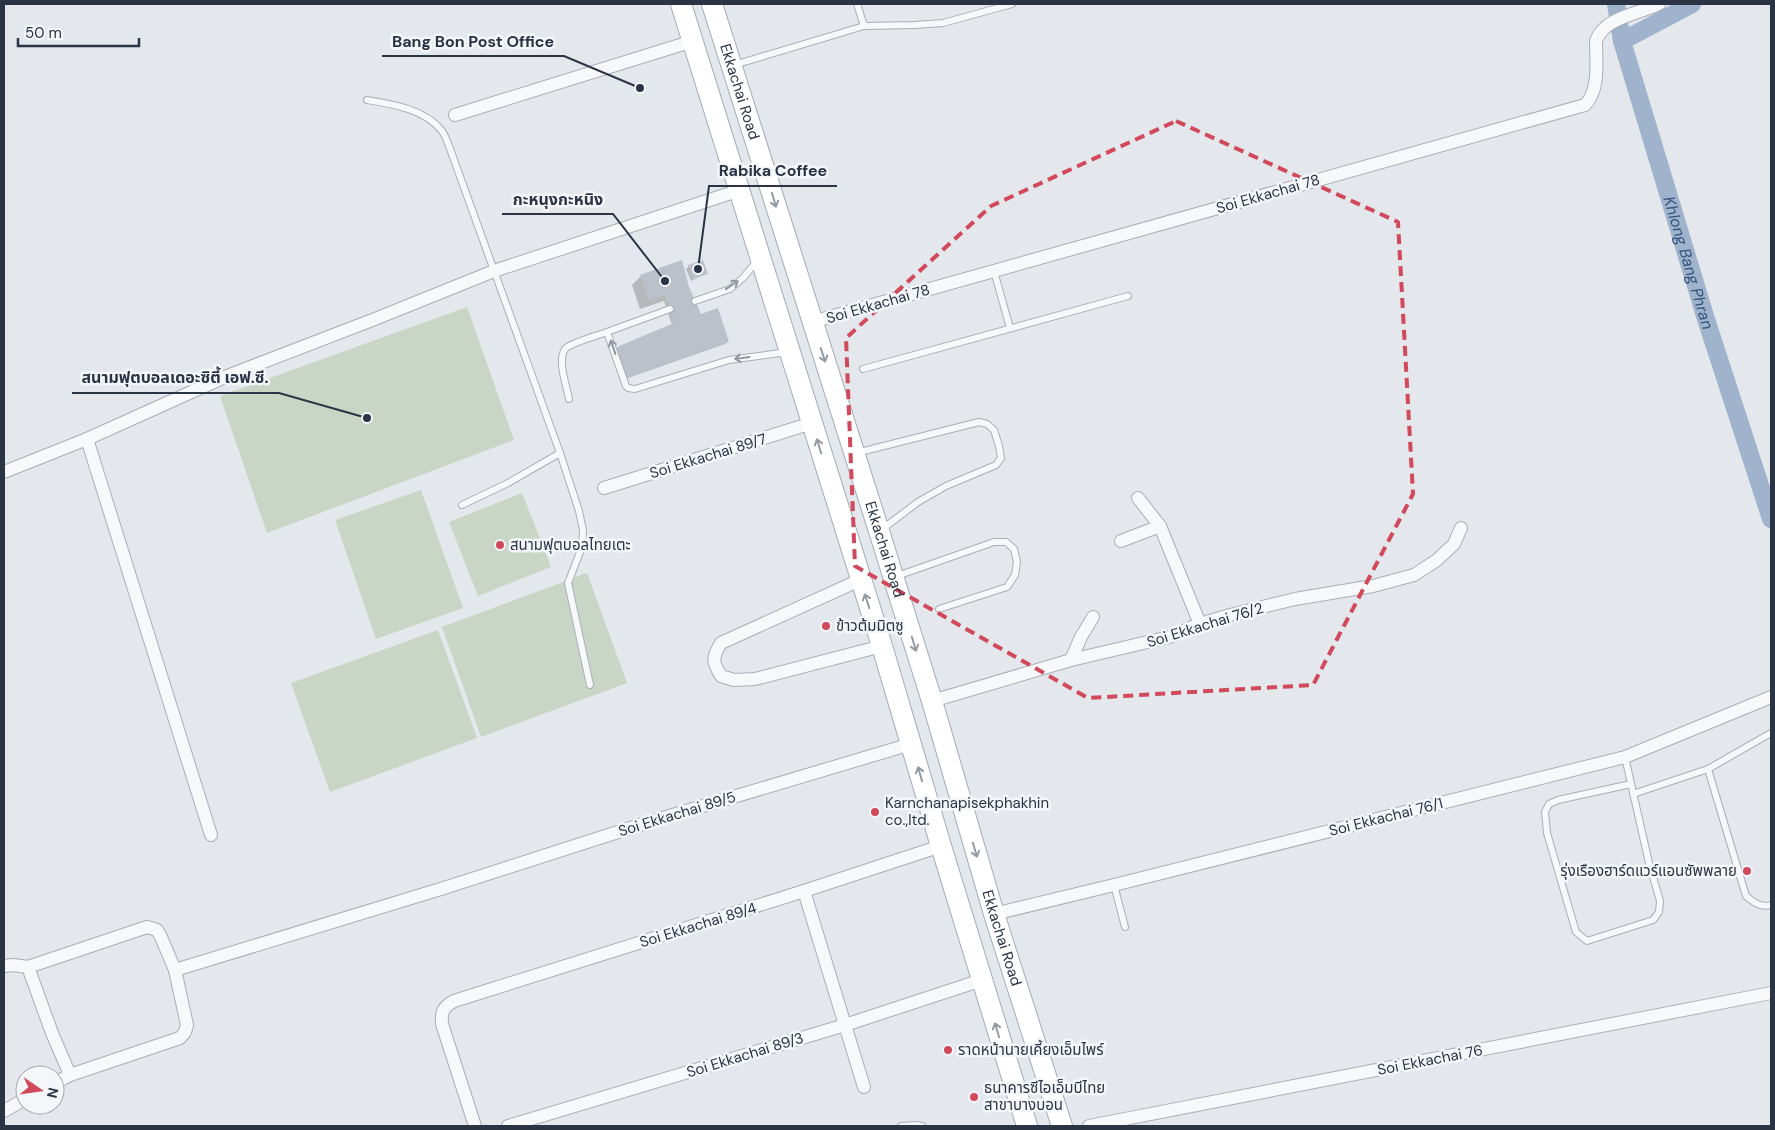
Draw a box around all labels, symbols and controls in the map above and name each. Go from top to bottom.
scale bar [18,15,139,47]
text: 50 m [25,23,62,43]
callout: Bang Bon Post Office [382,25,564,56]
text: Bang Bon Post Office [392,31,554,52]
street label: Ekkachai Road [715,41,764,142]
callout: Rabika Coffee [709,155,837,186]
text: Rabika Coffee [719,160,827,181]
street label: Soi Ekkachai 78 [1214,170,1322,218]
callout: กะหนุงกะหนิง [502,183,613,214]
text: กะหนุงกะหนิง [513,189,603,210]
one-way arrow [770,192,779,208]
water label: Khlong Bang Phran [1659,194,1719,332]
one-way arrow [725,280,739,290]
street label: Soi Ekkachai 78 [824,280,932,328]
one-way arrow [608,340,617,356]
one-way arrow [819,347,828,363]
one-way arrow [735,353,751,363]
callout: สนามฟุตบอลเดอะซิตี้ เอฟ.ซี. [72,362,279,393]
text: สนามฟุตบอลเดอะซิตี้ เอฟ.ซี. [81,366,269,388]
street label: Soi Ekkachai 89/7 [647,429,769,483]
one-way arrow [813,439,823,455]
street label: Ekkachai Road [860,499,909,600]
place label: สนามฟุตบอลไทยเตะ [510,535,631,555]
marker: สนามฟุตบอลไทยเตะ [494,539,506,551]
one-way arrow [862,594,871,610]
street label: Soi Ekkachai 76/2 [1144,598,1266,652]
place label: ข้าวต้มมิตซู [836,616,904,636]
marker: ข้าวต้มมิตซู [820,620,832,632]
one-way arrow [910,636,920,652]
one-way arrow [914,766,924,782]
street label: Soi Ekkachai 89/5 [616,787,738,841]
place label: Karnchanapisekphakhin co.,ltd. [885,793,1049,830]
street label: Soi Ekkachai 76/1 [1327,793,1445,841]
marker: Karnchanapisekphakhin co.,ltd. [869,806,881,818]
one-way arrow [971,842,981,858]
place label: รุ่งเรืองฮาร์ดแวร์แอนซัพพลาย [1560,861,1737,881]
marker: รุ่งเรืองฮาร์ดแวร์แอนซัพพลาย [1741,865,1753,877]
street label: Ekkachai Road [978,888,1026,989]
street label: Soi Ekkachai 89/4 [637,898,759,952]
one-way arrow [992,1022,1001,1038]
street label: Soi Ekkachai 89/3 [684,1028,806,1082]
place label: ราดหน้านายเคี้ยงเอ็มไพร์ [958,1039,1104,1060]
street label: Soi Ekkachai 76 [1376,1040,1484,1080]
marker: ราดหน้านายเคี้ยงเอ็มไพร์ [942,1044,954,1056]
north arrow [15,1065,65,1115]
place label: ธนาคารซีไอเอ็มบีไทย สาขาบางบอน [984,1078,1105,1115]
text: N [43,1086,63,1100]
marker: ธนาคารซีไอเอ็มบีไทย สาขาบางบอน [968,1091,980,1103]

